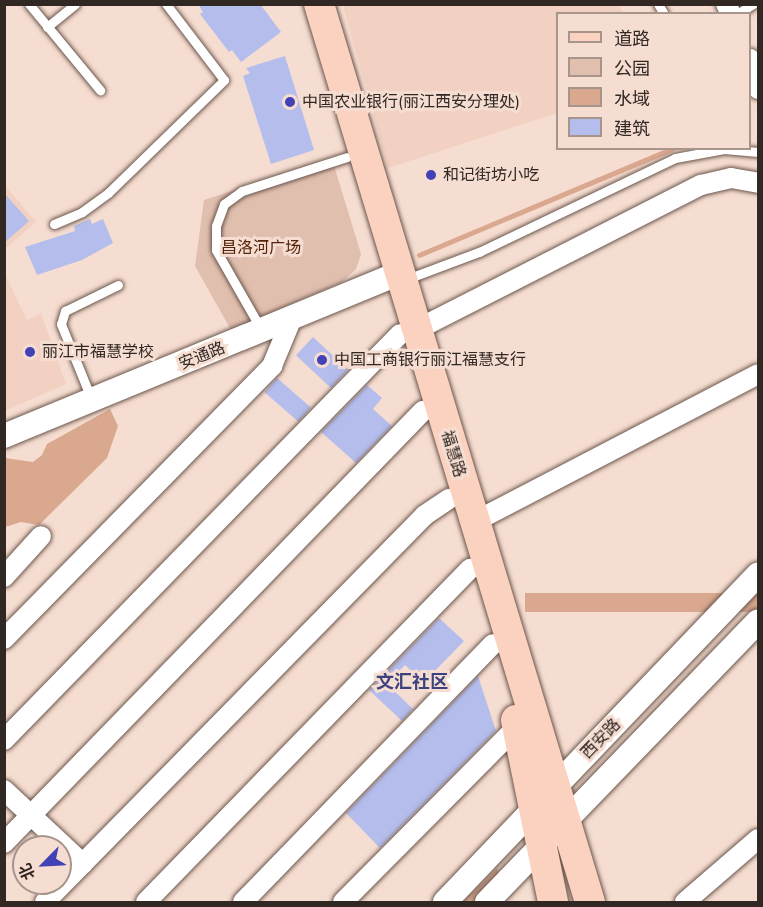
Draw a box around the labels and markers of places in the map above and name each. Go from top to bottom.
place label: 中国农业银行(丽江西安分理处) [302,92,520,112]
marker: 中国农业银行(丽江西安分理处) [283,95,297,109]
place label: 和记街坊小吃 [443,165,539,185]
marker: 和记街坊小吃 [424,168,438,182]
place label: 丽江市福慧学校 [42,342,154,362]
marker: 丽江市福慧学校 [23,345,37,359]
place label: 中国工商银行丽江福慧支行 [334,350,526,370]
marker: 中国工商银行丽江福慧支行 [315,353,329,367]

